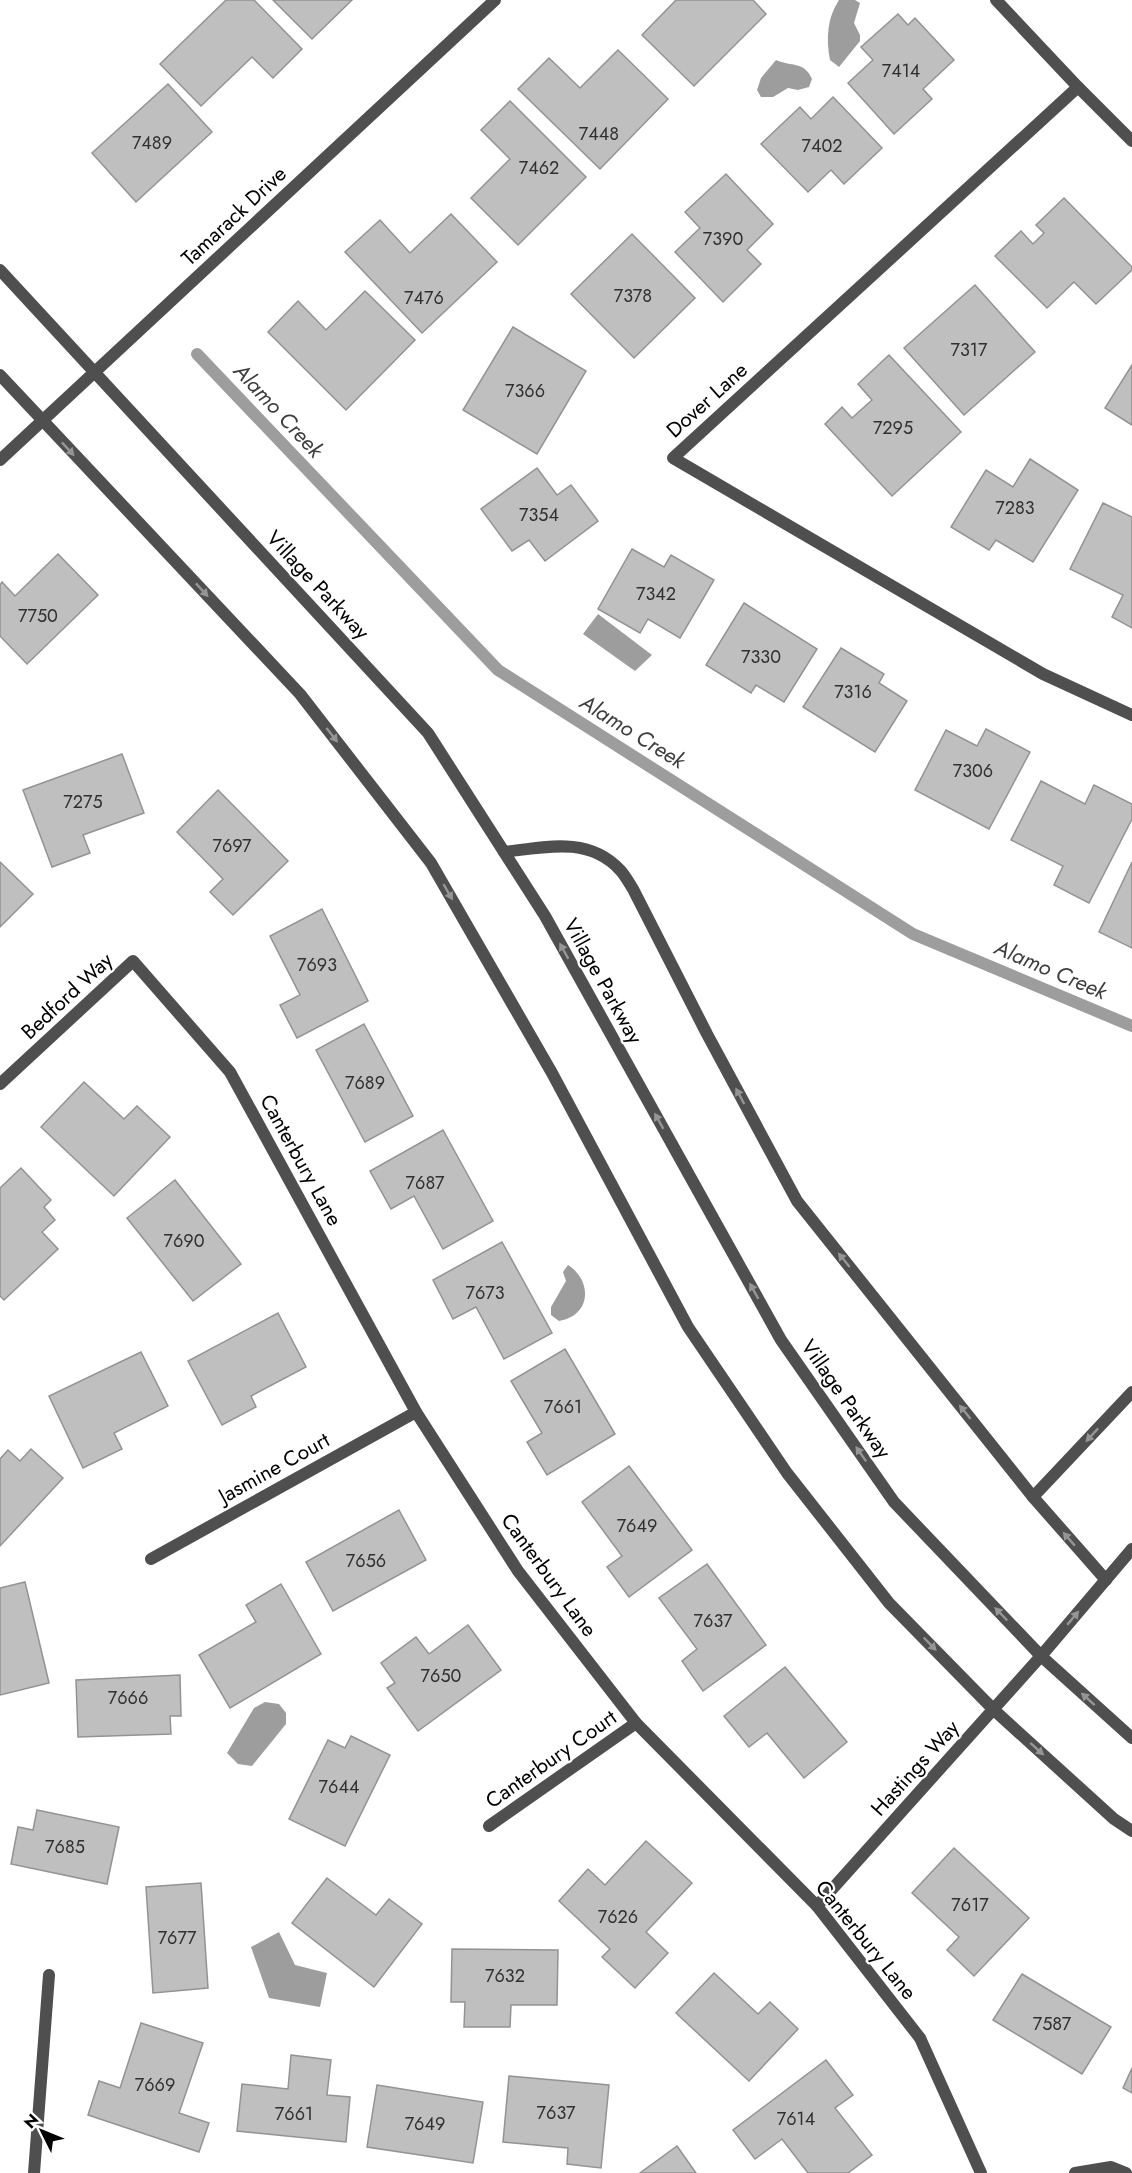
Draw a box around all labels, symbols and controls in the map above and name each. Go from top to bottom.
house number: 7414 [882,58,920,84]
house number: 7448 [579,121,619,147]
house number: 7489 [132,130,172,156]
house number: 7402 [802,133,843,159]
house number: 7462 [519,155,559,181]
street label: Tamarack Drive [175,159,293,273]
house number: 7390 [703,226,743,252]
house number: 7378 [614,283,652,309]
house number: 7476 [404,285,444,311]
house number: 7317 [951,337,988,363]
water label: Alamo Creek [226,355,332,466]
street label: Dover Lane [660,355,754,445]
house number: 7366 [505,378,545,404]
house number: 7295 [873,415,913,441]
one-way arrow [61,441,75,455]
house number: 7283 [995,495,1035,521]
house number: 7354 [519,502,559,528]
street label: Village Parkway [259,524,377,647]
house number: 7342 [636,581,676,607]
one-way arrow [195,583,209,597]
house number: 7750 [18,603,58,629]
house number: 7330 [741,644,781,670]
house number: 7316 [834,679,872,705]
water label: Alamo Creek [573,685,693,777]
one-way arrow [326,728,338,743]
house number: 7306 [953,758,993,784]
house number: 7275 [63,789,103,815]
house number: 7697 [212,833,252,859]
one-way arrow [443,884,453,901]
street label: Village Parkway [556,913,650,1050]
water label: Alamo Creek [989,931,1114,1008]
one-way arrow [559,942,569,959]
street label: Bedford Way [15,945,120,1046]
house number: 7693 [297,952,337,978]
house number: 7689 [345,1070,385,1096]
one-way arrow [735,1087,745,1104]
street label: Canterbury Lane [252,1089,350,1231]
one-way arrow [654,1112,664,1129]
house number: 7687 [406,1170,445,1196]
house number: 7690 [164,1228,205,1254]
one-way arrow [837,1252,850,1268]
house number: 7673 [465,1280,505,1306]
one-way arrow [749,1282,759,1299]
street label: Village Parkway [794,1333,899,1465]
house number: 7661 [544,1394,582,1420]
one-way arrow [960,1405,972,1420]
street label: Jasmine Court [210,1425,335,1512]
one-way arrow [1085,1427,1099,1442]
one-way arrow [856,1446,867,1462]
street label: Canterbury Lane [494,1507,604,1643]
house number: 7649 [617,1513,657,1539]
one-way arrow [1063,1531,1076,1547]
house number: 7656 [346,1548,386,1574]
one-way arrow [994,1606,1008,1621]
house number: 7637 [694,1608,733,1634]
one-way arrow [1066,1611,1079,1626]
one-way arrow [922,1637,936,1651]
house number: 7650 [421,1663,462,1689]
house number: 7666 [108,1685,148,1711]
one-way arrow [1081,1692,1096,1706]
street label: Canterbury Court [479,1703,623,1815]
street label: Hastings Way [864,1713,967,1823]
one-way arrow [1029,1742,1044,1755]
house number: 7644 [319,1774,359,1800]
house number: 7685 [45,1834,85,1860]
street label: Canterbury Lane [808,1874,924,2006]
house number: 7617 [951,1892,989,1918]
house number: 7626 [598,1904,638,1930]
house number: 7677 [158,1925,197,1951]
house number: 7632 [485,1963,525,1989]
house number: 7587 [1033,2011,1072,2037]
house number: 7669 [135,2072,175,2098]
house number: 7637 [537,2100,576,2126]
north arrow [12,2101,72,2161]
house number: 7661 [275,2101,313,2127]
house number: 7614 [777,2106,815,2132]
text: N [19,2109,44,2134]
house number: 7649 [405,2111,445,2137]

